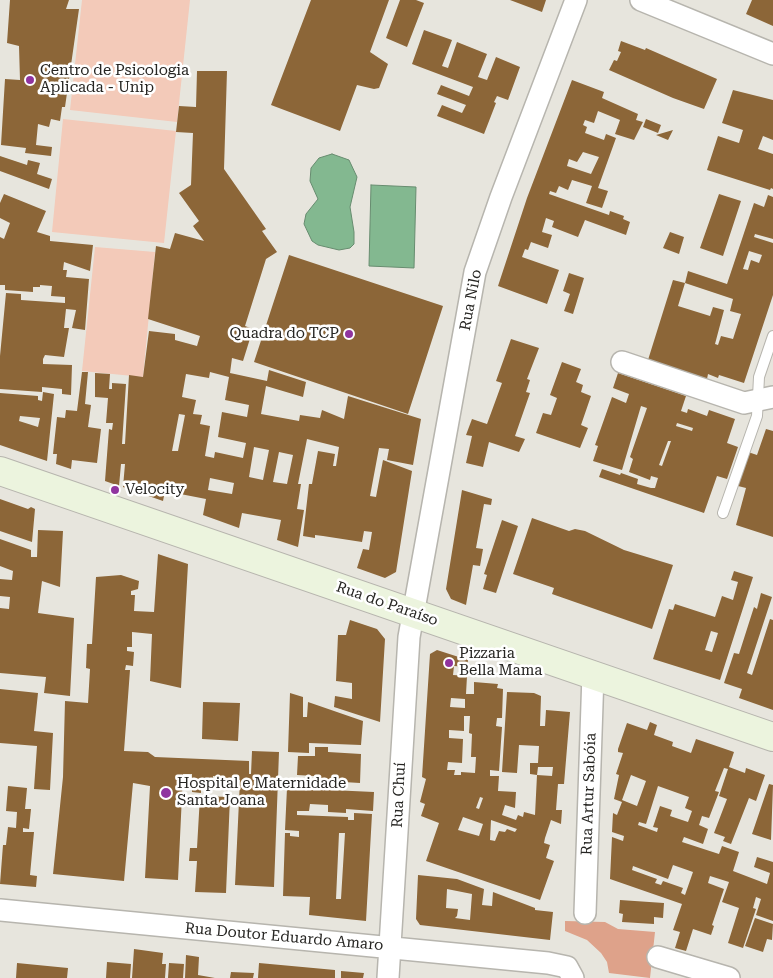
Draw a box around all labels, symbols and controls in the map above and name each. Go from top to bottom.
place label: Centro de Psicologia Aplicada - Unip [40,62,189,97]
marker: Centro de Psicologia Aplicada - Unip [24,74,36,86]
street label: Rua Nilo [456,268,486,332]
place label: Quadra do TCP [229,325,339,343]
marker: Quadra do TCP [343,328,355,340]
place label: Velocity [125,481,184,499]
marker: Velocity [109,484,121,496]
street label: Rua do Paraíso [334,578,440,630]
place label: Pizzaria Bella Mama [459,645,542,680]
marker: Pizzaria Bella Mama [443,657,455,669]
street label: Rua Artur Sabóia [578,732,600,856]
street label: Rua Chuí [388,762,410,828]
place label: Hospital e Maternidade Santa Joana [177,775,346,810]
marker: Hospital e Maternidade Santa Joana [159,786,173,800]
street label: Rua Doutor Eduardo Amaro [184,919,384,955]

